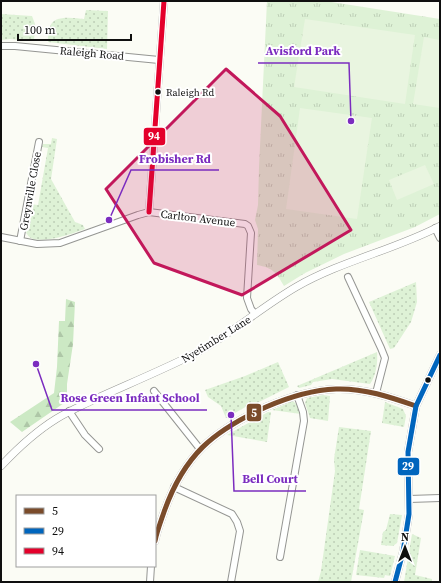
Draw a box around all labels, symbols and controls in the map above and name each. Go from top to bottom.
scale bar [18,16,131,42]
text: 100 m [24,22,56,38]
callout: Avisford Park [258,39,349,63]
street label: Raleigh Road [59,43,126,64]
text: Avisford Park [266,43,341,59]
place label: Raleigh Rd [166,86,214,99]
marker: Raleigh Rd [153,87,163,97]
line badge: 94 [143,127,166,146]
text: 94 [148,129,160,144]
callout: Frobisher Rd [131,146,219,170]
street label: Greynville Close [16,150,45,232]
text: Frobisher Rd [139,151,211,167]
street label: Carlton Avenue [160,206,237,231]
street label: Nyetimber Lane [179,312,254,367]
unlabelled marker [423,375,433,385]
callout: Rose Green Infant School [52,386,207,410]
text: Rose Green Infant School [60,390,200,406]
line badge: 5 [246,403,262,422]
text: 5 [251,406,257,421]
line badge: 29 [397,457,420,476]
text: 29 [402,459,414,474]
callout: Bell Court [234,467,306,491]
text: Bell Court [242,471,299,487]
legend [16,495,156,567]
text: 5 [52,503,58,519]
text: 29 [52,523,64,539]
north arrow [385,527,425,567]
text: N [401,530,409,545]
text: 94 [52,543,64,559]

